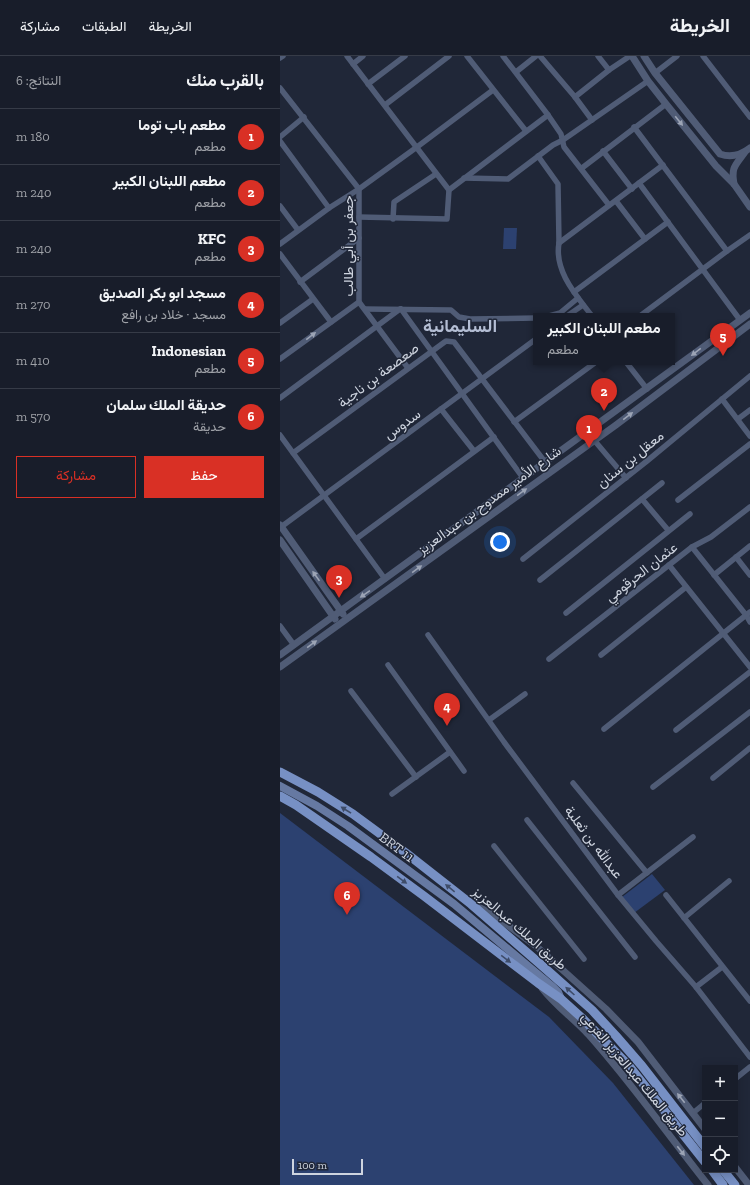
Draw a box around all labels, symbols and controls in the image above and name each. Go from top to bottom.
text: الخريطة [670,14,730,37]
text: مشاركة [20,18,60,35]
text: الطبقات [82,18,126,35]
text: الخريطة [148,18,192,35]
text: بالقرب منك [186,70,264,90]
text: النتائج: 6 [16,73,61,88]
text: مطعم باب توما [138,116,226,134]
one-way arrow [675,116,684,127]
text: 180 m [16,129,50,144]
text: 1 [248,129,254,144]
text: مطعم [195,139,226,154]
text: مطعم اللبنان الكبير [113,172,226,190]
text: 240 m [16,185,51,200]
text: 2 [248,185,255,200]
text: مطعم [195,195,226,210]
street label: جعفر بن أبي طالب [340,195,360,297]
text: KFC [198,230,226,248]
text: 240 m [16,241,51,256]
text: 3 [248,241,254,256]
text: مطعم [195,249,226,264]
text: مسجد ابو بكر الصديق [99,284,226,302]
text: 270 m [16,297,51,312]
text: 4 [247,297,255,312]
text: مسجد · خلاد بن رافع [121,307,226,322]
popup [533,313,675,365]
district label: السليمانية [423,315,497,337]
text: مطعم اللبنان الكبير [547,319,661,337]
pin: 5 [710,323,736,356]
one-way arrow [306,332,317,340]
street label: صعصعة بن ناجية [334,339,422,411]
text: Indonesian [152,342,226,360]
text: مطعم [547,342,579,357]
one-way arrow [691,348,701,356]
text: 410 m [16,353,50,368]
text: 5 [248,353,254,368]
text: مطعم [195,361,226,376]
pin: 2 [591,378,617,411]
text: حديقة الملك سلمان [106,396,226,414]
street label: سدوس [381,405,424,443]
text: 570 m [16,409,50,424]
text: 6 [248,409,254,424]
one-way arrow [622,411,633,420]
pin: 1 [576,415,602,448]
text: حديقة [193,419,226,434]
street label: معقل بن سنان [593,427,667,492]
street label: شارع الأمير ممدوح بن عبدالعزيز [413,442,566,561]
button: مشاركة [16,456,136,498]
button: حفظ [144,456,264,498]
one-way arrow [517,488,528,496]
your location [490,532,510,552]
street label: عثمان الحرقومي [602,539,683,608]
pin: 3 [326,565,352,598]
one-way arrow [412,565,422,573]
one-way arrow [312,571,320,581]
one-way arrow [359,590,370,598]
one-way arrow [306,640,317,648]
pin: 4 [434,693,460,726]
street label: عبدالله بن ثعلبة [561,803,626,882]
one-way arrow [341,806,351,814]
street label: BRT 11 [376,829,418,866]
one-way arrow [397,876,408,884]
pin: 6 [334,882,360,915]
street label: طريق الملك عبدالعزيز [468,882,570,974]
one-way arrow [445,883,456,892]
one-way arrow [500,954,511,963]
one-way arrow [565,986,575,995]
street label: طريق الملك عبدالعزيز الفرعي [575,1009,692,1142]
map controls [702,1065,738,1173]
button: + [702,1065,738,1101]
one-way arrow [677,1093,685,1103]
button: − [702,1101,738,1137]
button: locate [702,1137,738,1173]
one-way arrow [677,1146,686,1157]
scale bar [292,1157,363,1176]
text: 100 m [298,1159,327,1172]

